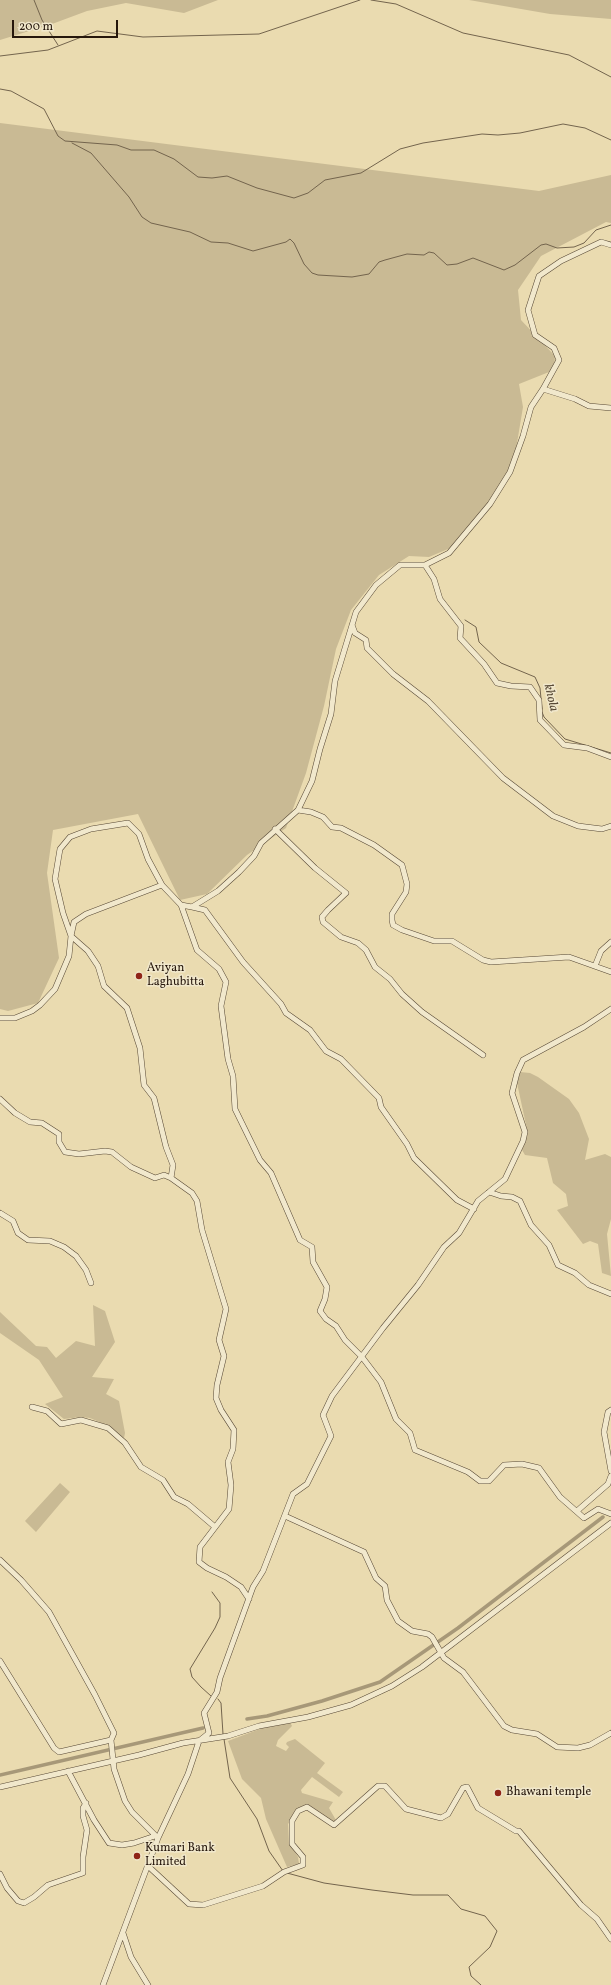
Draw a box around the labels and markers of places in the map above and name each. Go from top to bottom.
place label: Aviyan Laghubitta [147,962,204,990]
marker: Aviyan Laghubitta [134,971,144,981]
place label: Bhawani temple [506,1786,591,1800]
marker: Bhawani temple [493,1788,503,1798]
place label: Kumari Bank Limited [145,1842,215,1870]
marker: Kumari Bank Limited [132,1851,142,1861]

